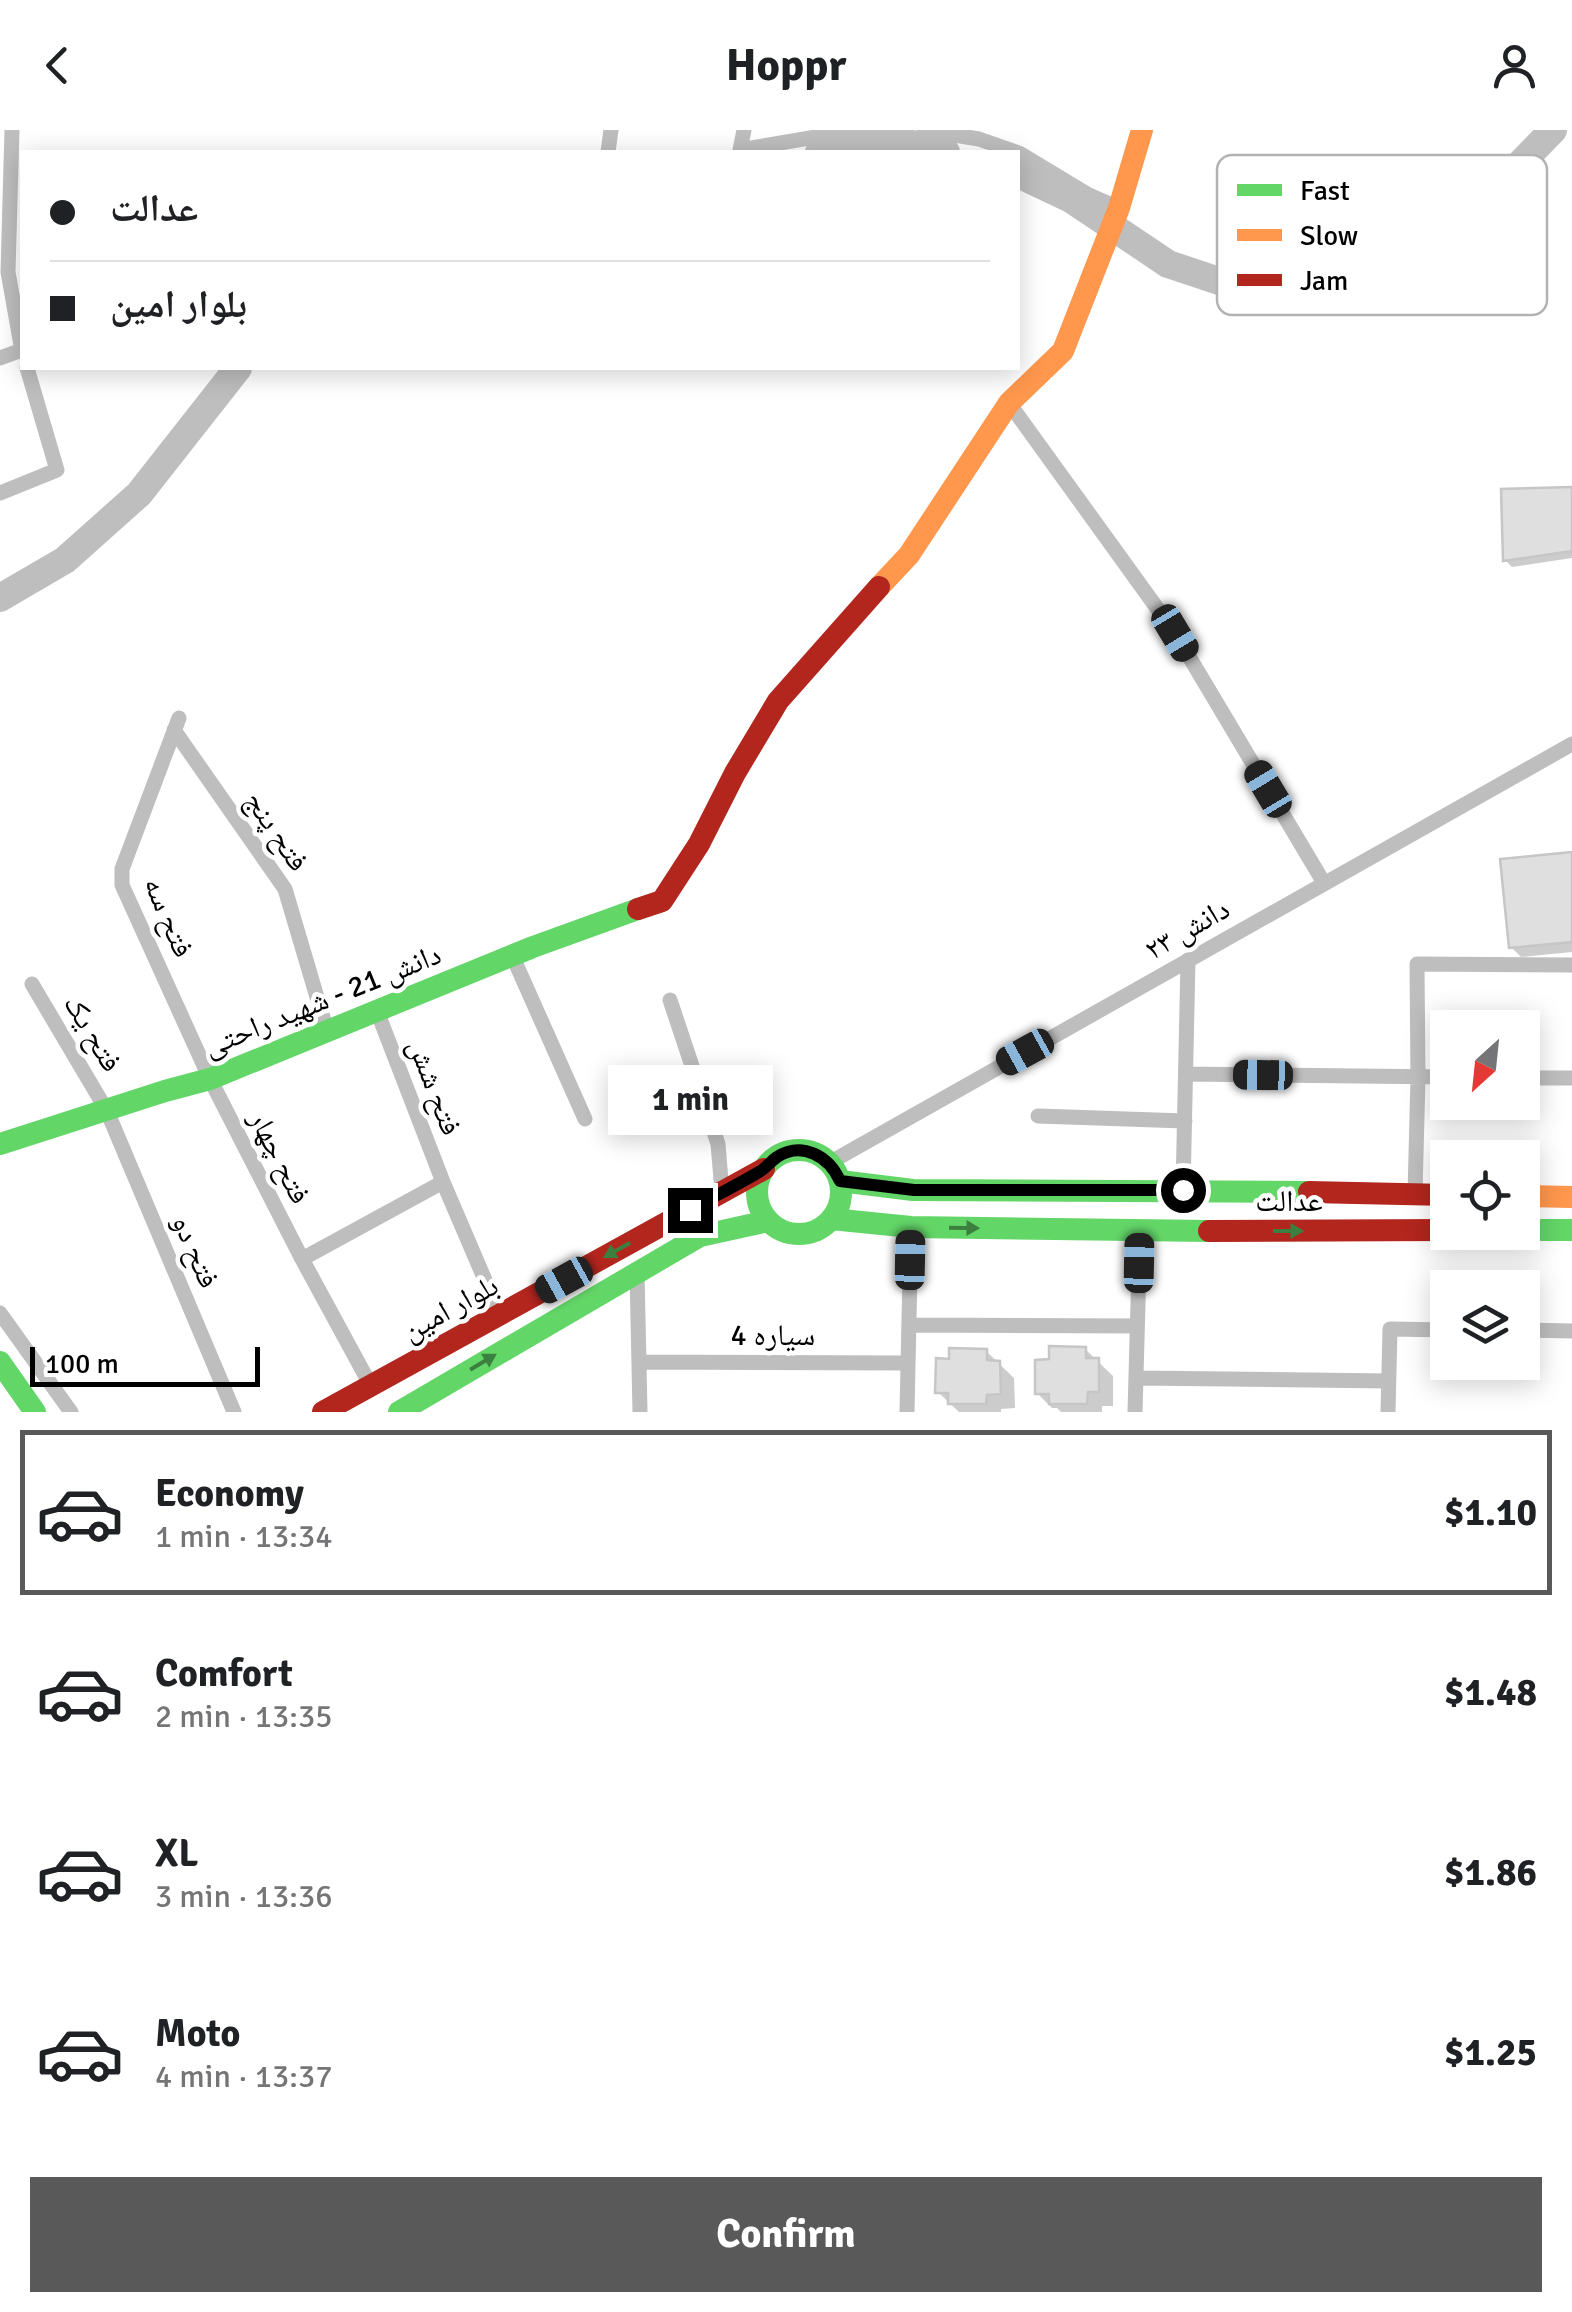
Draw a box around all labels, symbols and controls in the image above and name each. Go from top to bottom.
icon: back [30,38,85,93]
text: Hoppr [726,38,846,93]
icon: person [1487,38,1542,93]
legend [1217,155,1547,315]
text: Fast [1300,174,1350,208]
text: عدالت [110,185,198,232]
text: Slow [1300,219,1358,253]
text: Jam [1300,264,1348,298]
text: بلوار امین [110,281,247,328]
car [1147,600,1203,666]
car [1240,756,1296,822]
street label: فتح پنج [236,784,317,879]
street label: فتح سه [135,872,202,963]
street label: دانش ۲۳ [1138,890,1236,968]
street label: دانش 21 - شهید راحتی [198,936,446,1065]
street label: فتح یک [55,988,130,1079]
north arrow [1430,1010,1540,1120]
map controls [1430,1010,1540,1380]
car [991,1024,1059,1080]
street label: فتح شش [399,1034,470,1141]
car [1233,1059,1293,1091]
callout: 1 min [608,1065,772,1135]
text: 1 min [652,1080,729,1119]
street label: فتح چهار [240,1104,319,1210]
button: locate [1430,1140,1540,1250]
route start [1161,1168,1206,1213]
street label: عدالت [1255,1183,1323,1220]
route end [668,1188,713,1233]
street label: فتح دو [164,1209,228,1294]
one-way arrow [948,1220,980,1236]
one-way arrow [1273,1223,1305,1239]
car [894,1230,926,1290]
car [1123,1233,1155,1293]
one-way arrow [603,1241,632,1258]
car [530,1252,598,1308]
street label: بلوار امین [396,1267,505,1350]
button: layers [1430,1270,1540,1380]
street label: سیاره 4 [731,1317,815,1354]
scale bar [30,1342,260,1386]
text: 100 m [45,1347,119,1381]
one-way arrow [469,1354,497,1372]
icon: car [35,1468,125,1558]
text: Economy [155,1470,304,1517]
text: $1.10 [1444,1489,1537,1536]
text: 1 min · 13:34 [155,1517,333,1556]
icon: car [35,1648,125,1738]
text: Comfort [155,1650,293,1697]
text: $1.48 [1444,1669,1537,1716]
text: 2 min · 13:35 [155,1697,333,1736]
icon: car [35,1828,125,1918]
text: XL [155,1830,198,1877]
text: $1.86 [1444,1849,1537,1896]
text: 3 min · 13:36 [155,1877,333,1916]
icon: car [35,2008,125,2098]
text: Moto [155,2010,240,2057]
text: $1.25 [1444,2029,1537,2076]
text: 4 min · 13:37 [155,2057,333,2096]
button: Confirm [30,2177,1542,2292]

